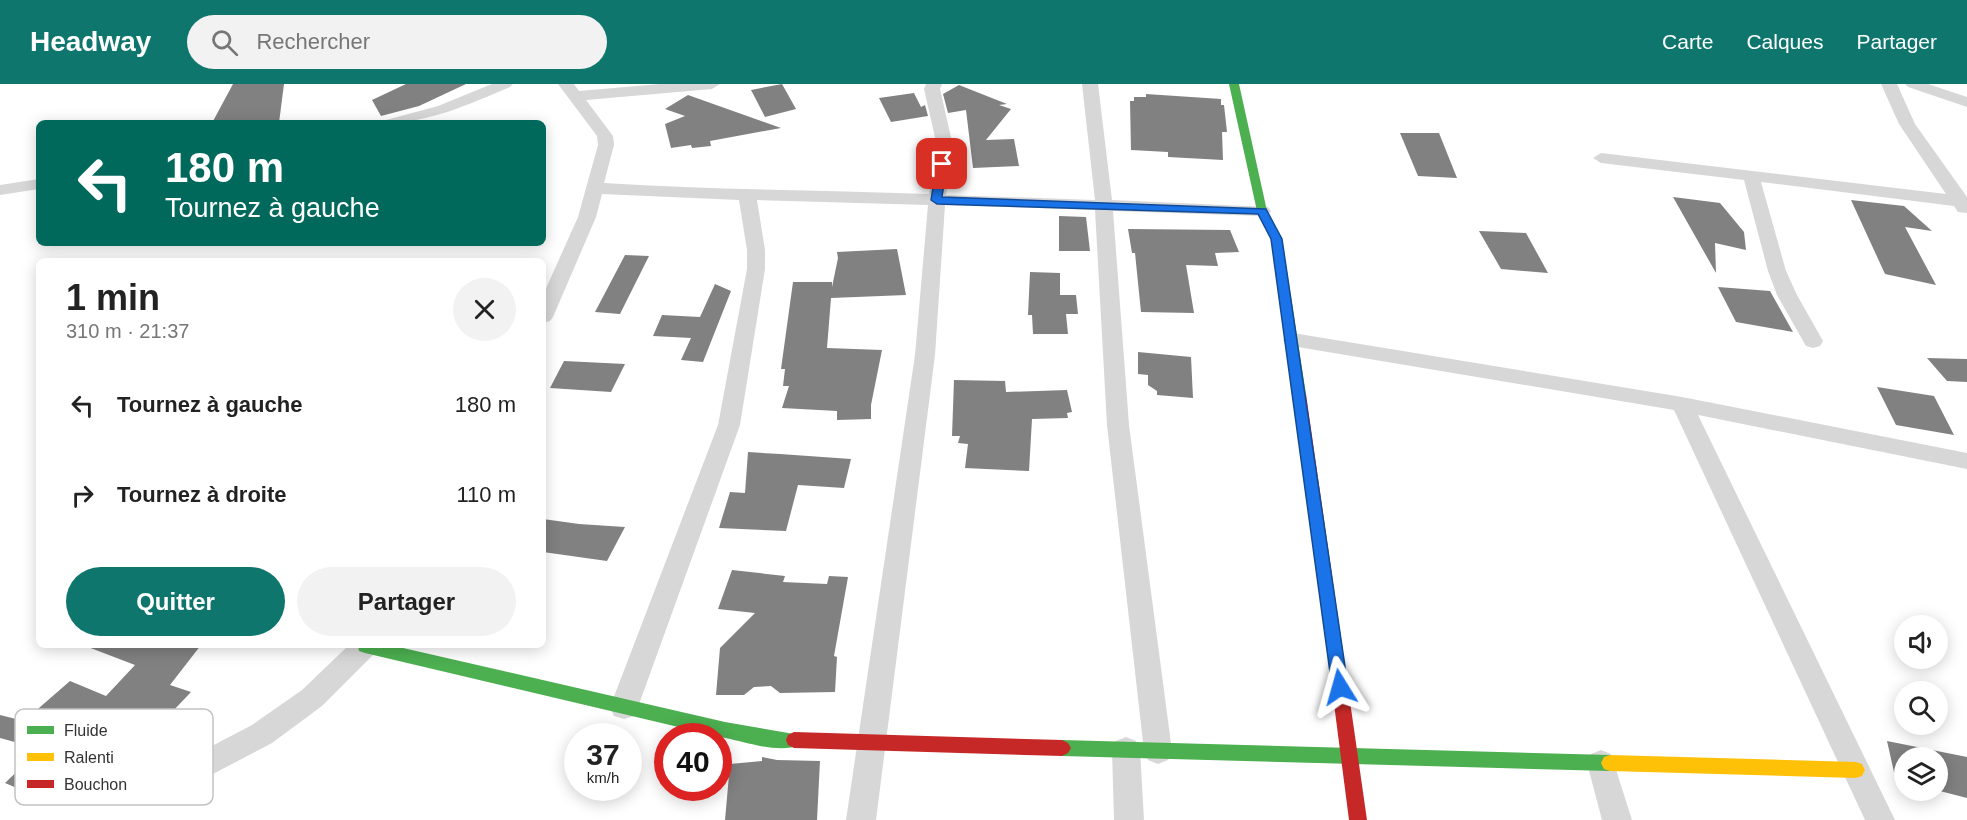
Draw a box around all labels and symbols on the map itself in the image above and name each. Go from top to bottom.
pin [916,138,967,189]
position arrow [1308,655,1372,719]
legend [15,709,213,805]
text: Fluide [64,722,108,739]
speed limit sign: 40 [654,723,732,801]
text: Ralenti [64,749,114,766]
text: Bouchon [64,776,127,793]

